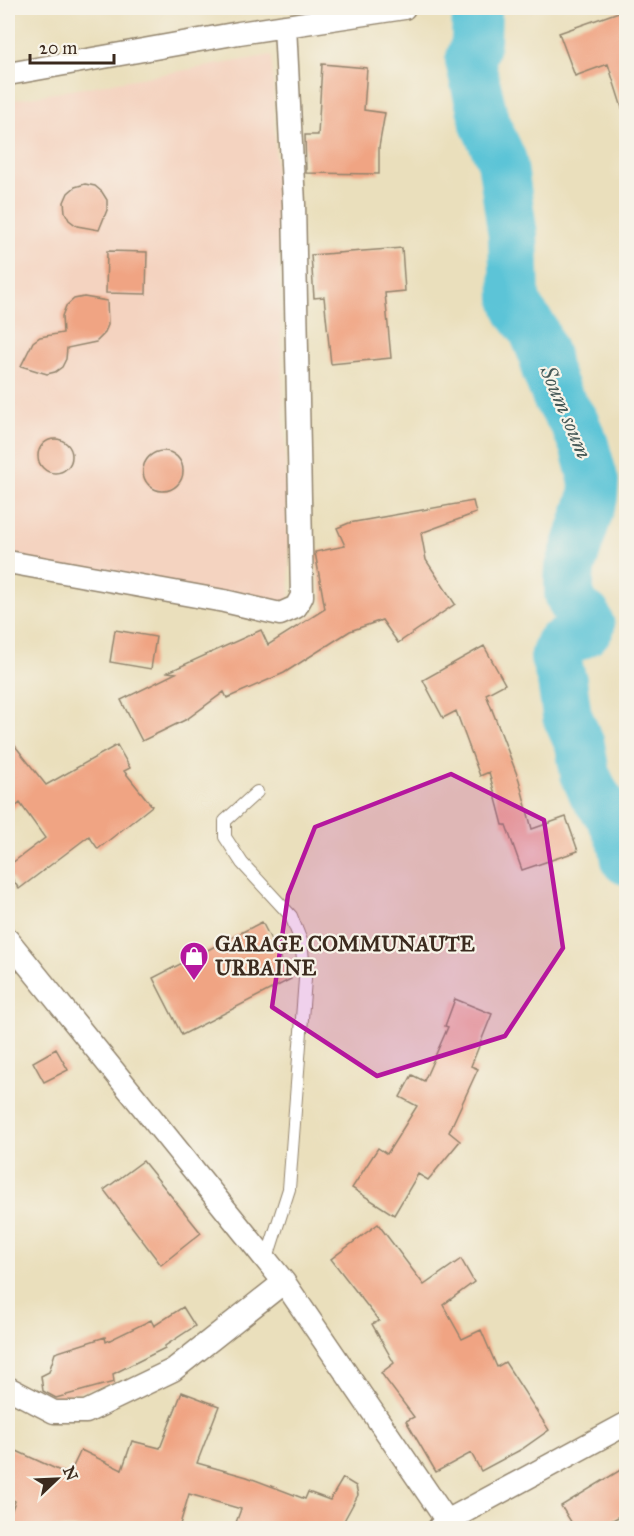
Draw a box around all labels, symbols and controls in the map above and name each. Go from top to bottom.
scale bar [30,27,114,65]
text: 20 m [39,37,77,59]
water label: Soum soum [534,361,598,463]
place label: GARAGE COMMUNAUTE URBAINE [215,931,475,981]
shop icon: GARAGE COMMUNAUTE URBAINE [178,940,210,982]
north arrow [27,1449,87,1509]
text: N [59,1463,82,1484]

